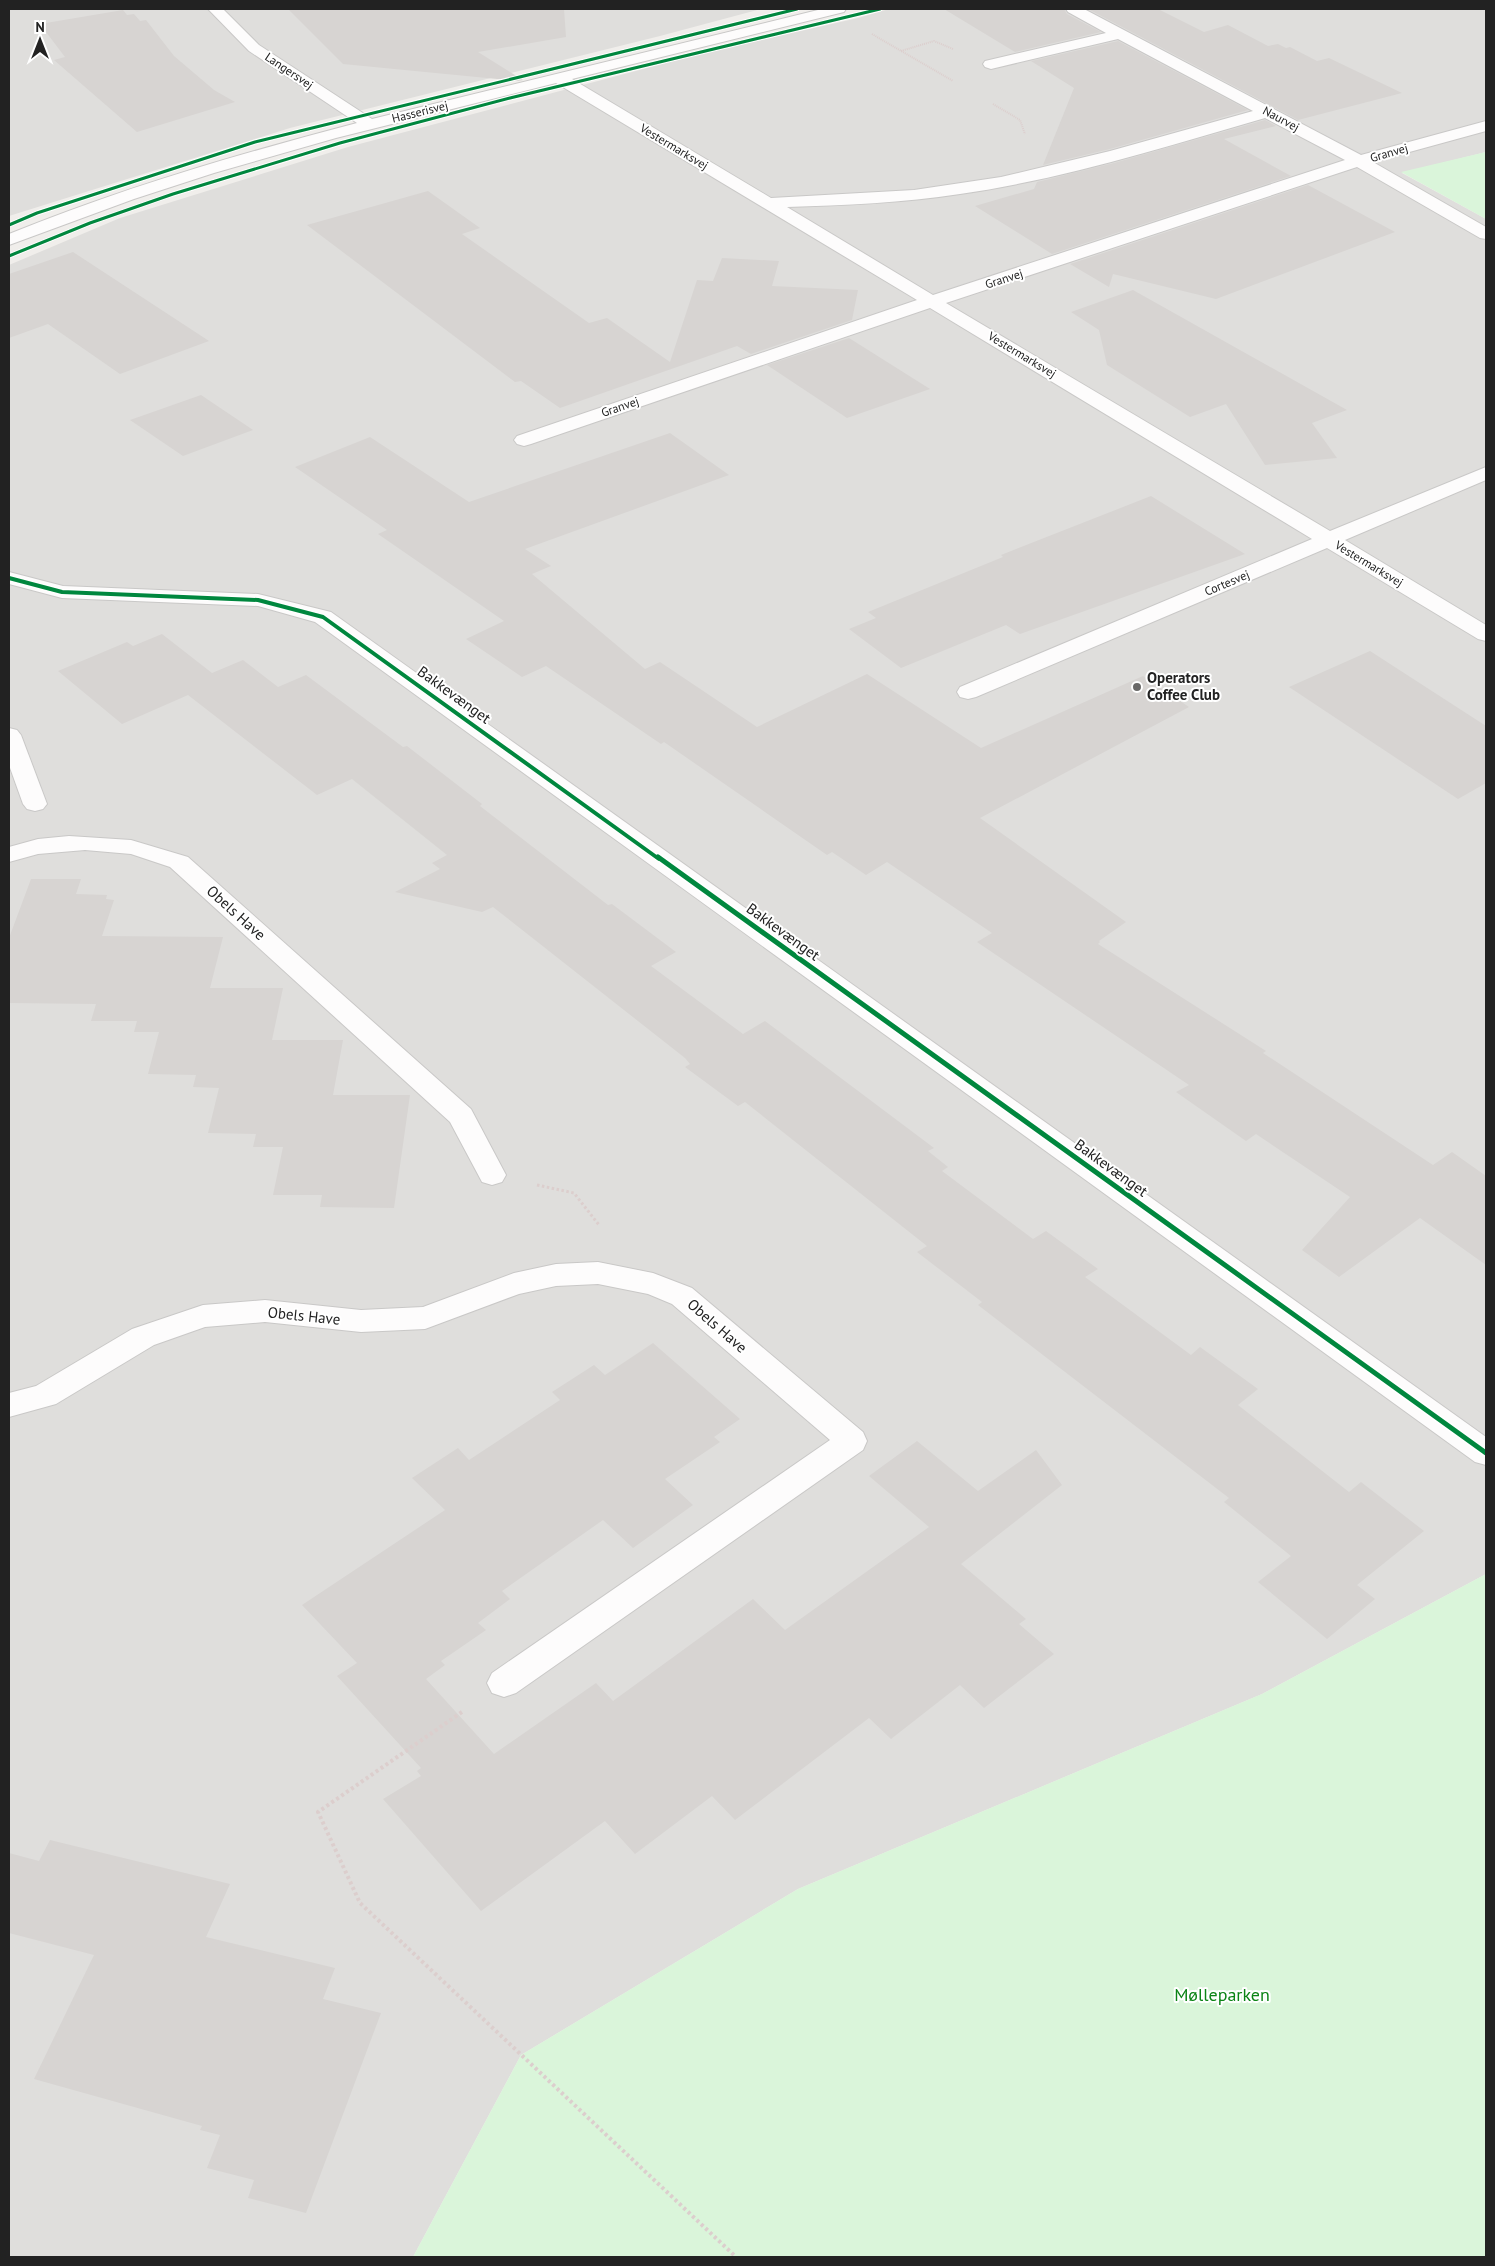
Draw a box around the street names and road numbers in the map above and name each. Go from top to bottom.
street label: Langersvej [262,49,316,92]
street label: Hasserisvej [390,97,450,126]
street label: Naurvej [1260,103,1302,134]
street label: Vestermarksvej [637,120,711,173]
street label: Granvej [1368,140,1410,165]
street label: Granvej [983,265,1025,292]
street label: Vestermarksvej [985,328,1059,381]
street label: Granvej [599,393,641,420]
street label: Vestermarksvej [1332,537,1406,590]
street label: Cortesvej [1202,566,1252,599]
street label: Bakkevænget [414,662,495,728]
street label: Obels Have [203,881,270,944]
street label: Bakkevænget [743,899,824,965]
street label: Bakkevænget [1071,1135,1152,1201]
street label: Obels Have [684,1295,751,1357]
street label: Obels Have [267,1302,341,1329]

